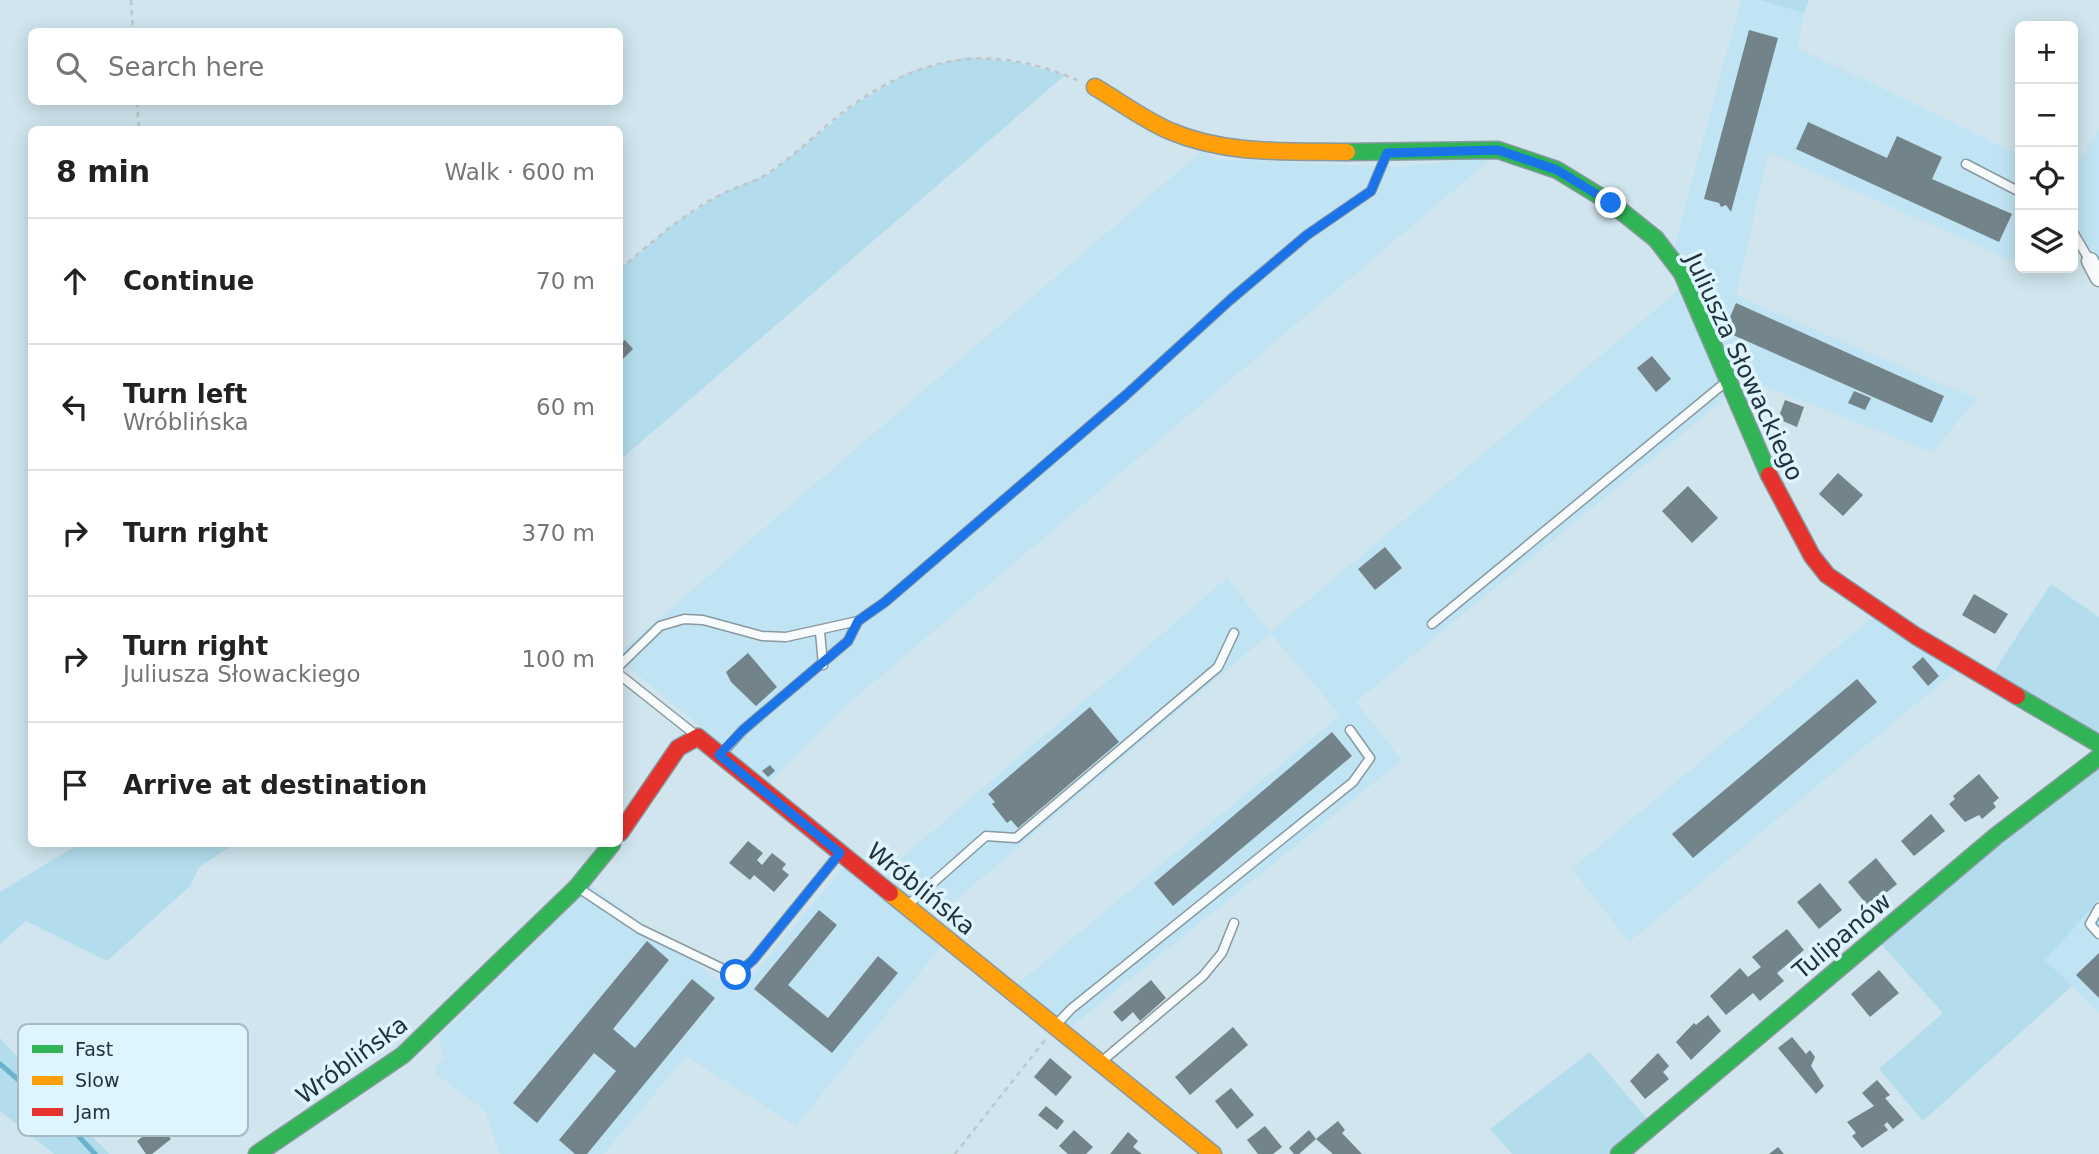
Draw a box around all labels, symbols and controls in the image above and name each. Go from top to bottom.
map controls [2015,21,2078,273]
button: + [2015,21,2078,84]
search box [28,28,623,105]
icon: search [52,48,90,86]
text: Search here [108,52,264,82]
button: − [2015,84,2078,147]
button: locate [2015,147,2078,210]
text: 8 min [56,154,150,189]
text: Walk · 600 m [444,159,595,185]
route end [1595,187,1626,218]
button: layers [2015,210,2078,273]
street label: Juliusza Słowackiego [1678,247,1809,485]
icon: ahead [56,262,94,300]
text: Continue [123,266,254,296]
text: 70 m [536,268,595,294]
text: Turn left [123,379,247,409]
icon: left [56,388,94,426]
text: 60 m [536,394,595,420]
text: Wróblińska [123,409,249,435]
icon: right [56,514,94,552]
text: Turn right [123,518,268,548]
text: 370 m [521,520,595,546]
text: Turn right [123,631,268,661]
icon: right [56,640,94,678]
text: 100 m [521,646,595,672]
text: Juliusza Słowackiego [123,661,360,687]
icon: arrive [56,766,94,804]
text: Arrive at destination [123,770,427,800]
street label: Wróblińska [861,837,981,941]
street label: Tulipanów [1787,887,1897,986]
route start [720,959,751,990]
street label: Wróblińska [291,1010,413,1110]
legend [18,1024,248,1136]
text: Fast [75,1038,113,1060]
text: Slow [75,1069,120,1091]
text: Jam [74,1101,111,1123]

